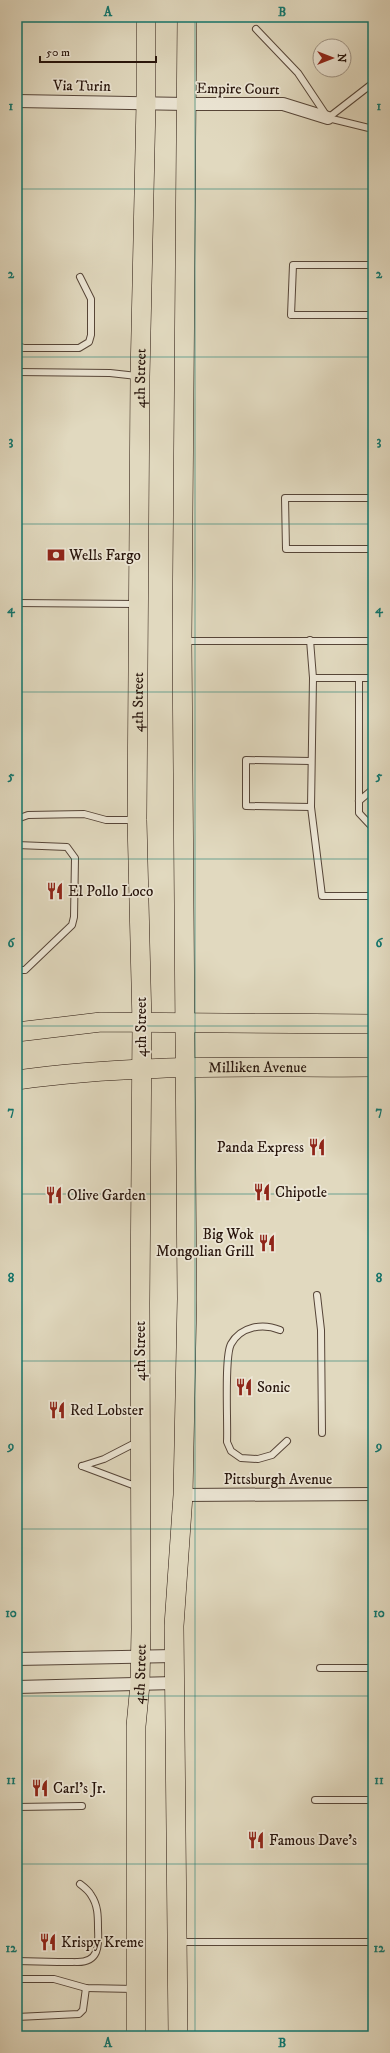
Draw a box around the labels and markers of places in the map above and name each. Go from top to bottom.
bank icon: Wells Fargo [46,545,66,565]
place label: Wells Fargo [68,546,141,565]
restaurant icon: El Pollo Loco [45,881,65,901]
place label: El Pollo Loco [68,882,153,901]
restaurant icon: Panda Express [307,1137,327,1157]
place label: Panda Express [217,1138,304,1157]
restaurant icon: Chipotle [252,1182,272,1202]
place label: Chipotle [275,1183,327,1202]
restaurant icon: Olive Garden [44,1185,64,1205]
place label: Olive Garden [67,1186,146,1205]
place label: Big Wok Mongolian Grill [156,1225,255,1261]
restaurant icon: Big Wok Mongolian Grill [257,1233,277,1253]
restaurant icon: Sonic [234,1377,254,1397]
place label: Sonic [257,1378,291,1397]
restaurant icon: Red Lobster [47,1400,67,1420]
place label: Red Lobster [70,1401,144,1420]
restaurant icon: Carl's Jr. [30,1778,50,1798]
place label: Carl's Jr. [53,1779,106,1798]
restaurant icon: Famous Dave's [246,1830,266,1850]
place label: Famous Dave's [269,1831,357,1850]
restaurant icon: Krispy Kreme [38,1932,58,1952]
place label: Krispy Kreme [61,1933,144,1952]

